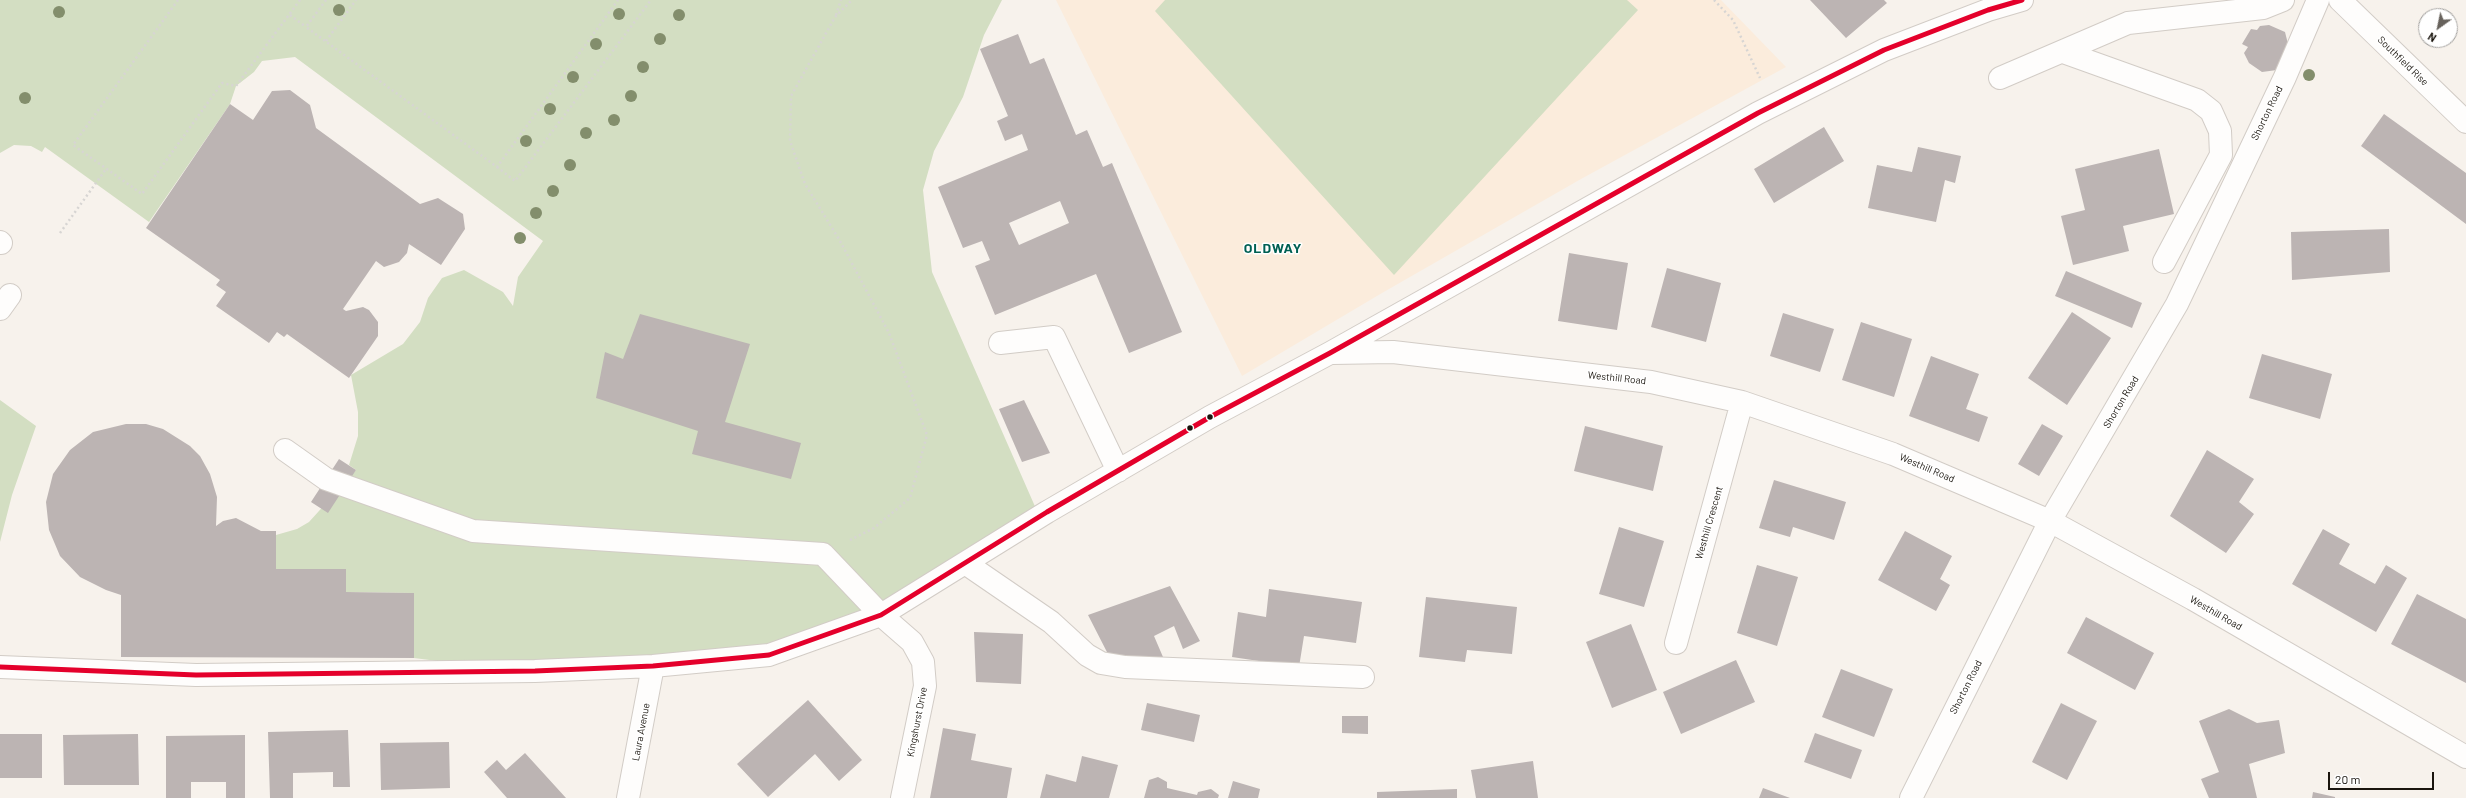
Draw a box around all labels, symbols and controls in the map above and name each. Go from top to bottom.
north arrow [2418,8,2458,48]
text: N [2425,30,2438,45]
street label: Southfield Rise [2375,34,2431,88]
street label: Shorton Road [2249,84,2285,142]
district label: OLDWAY [1244,240,1302,256]
street label: Westhill Road [1587,369,1647,387]
street label: Shorton Road [2101,374,2141,430]
unlabelled marker [1205,412,1215,422]
unlabelled marker [1185,423,1195,433]
street label: Westhill Road [1898,451,1956,485]
street label: Westhill Crescent [1693,485,1725,561]
street label: Westhill Road [2188,593,2244,633]
street label: Shorton Road [1947,658,1985,716]
street label: Kingshurst Drive [904,686,930,758]
street label: Laura Avenue [630,702,652,762]
scale bar [2330,764,2436,790]
text: 20 m [2335,772,2361,786]

